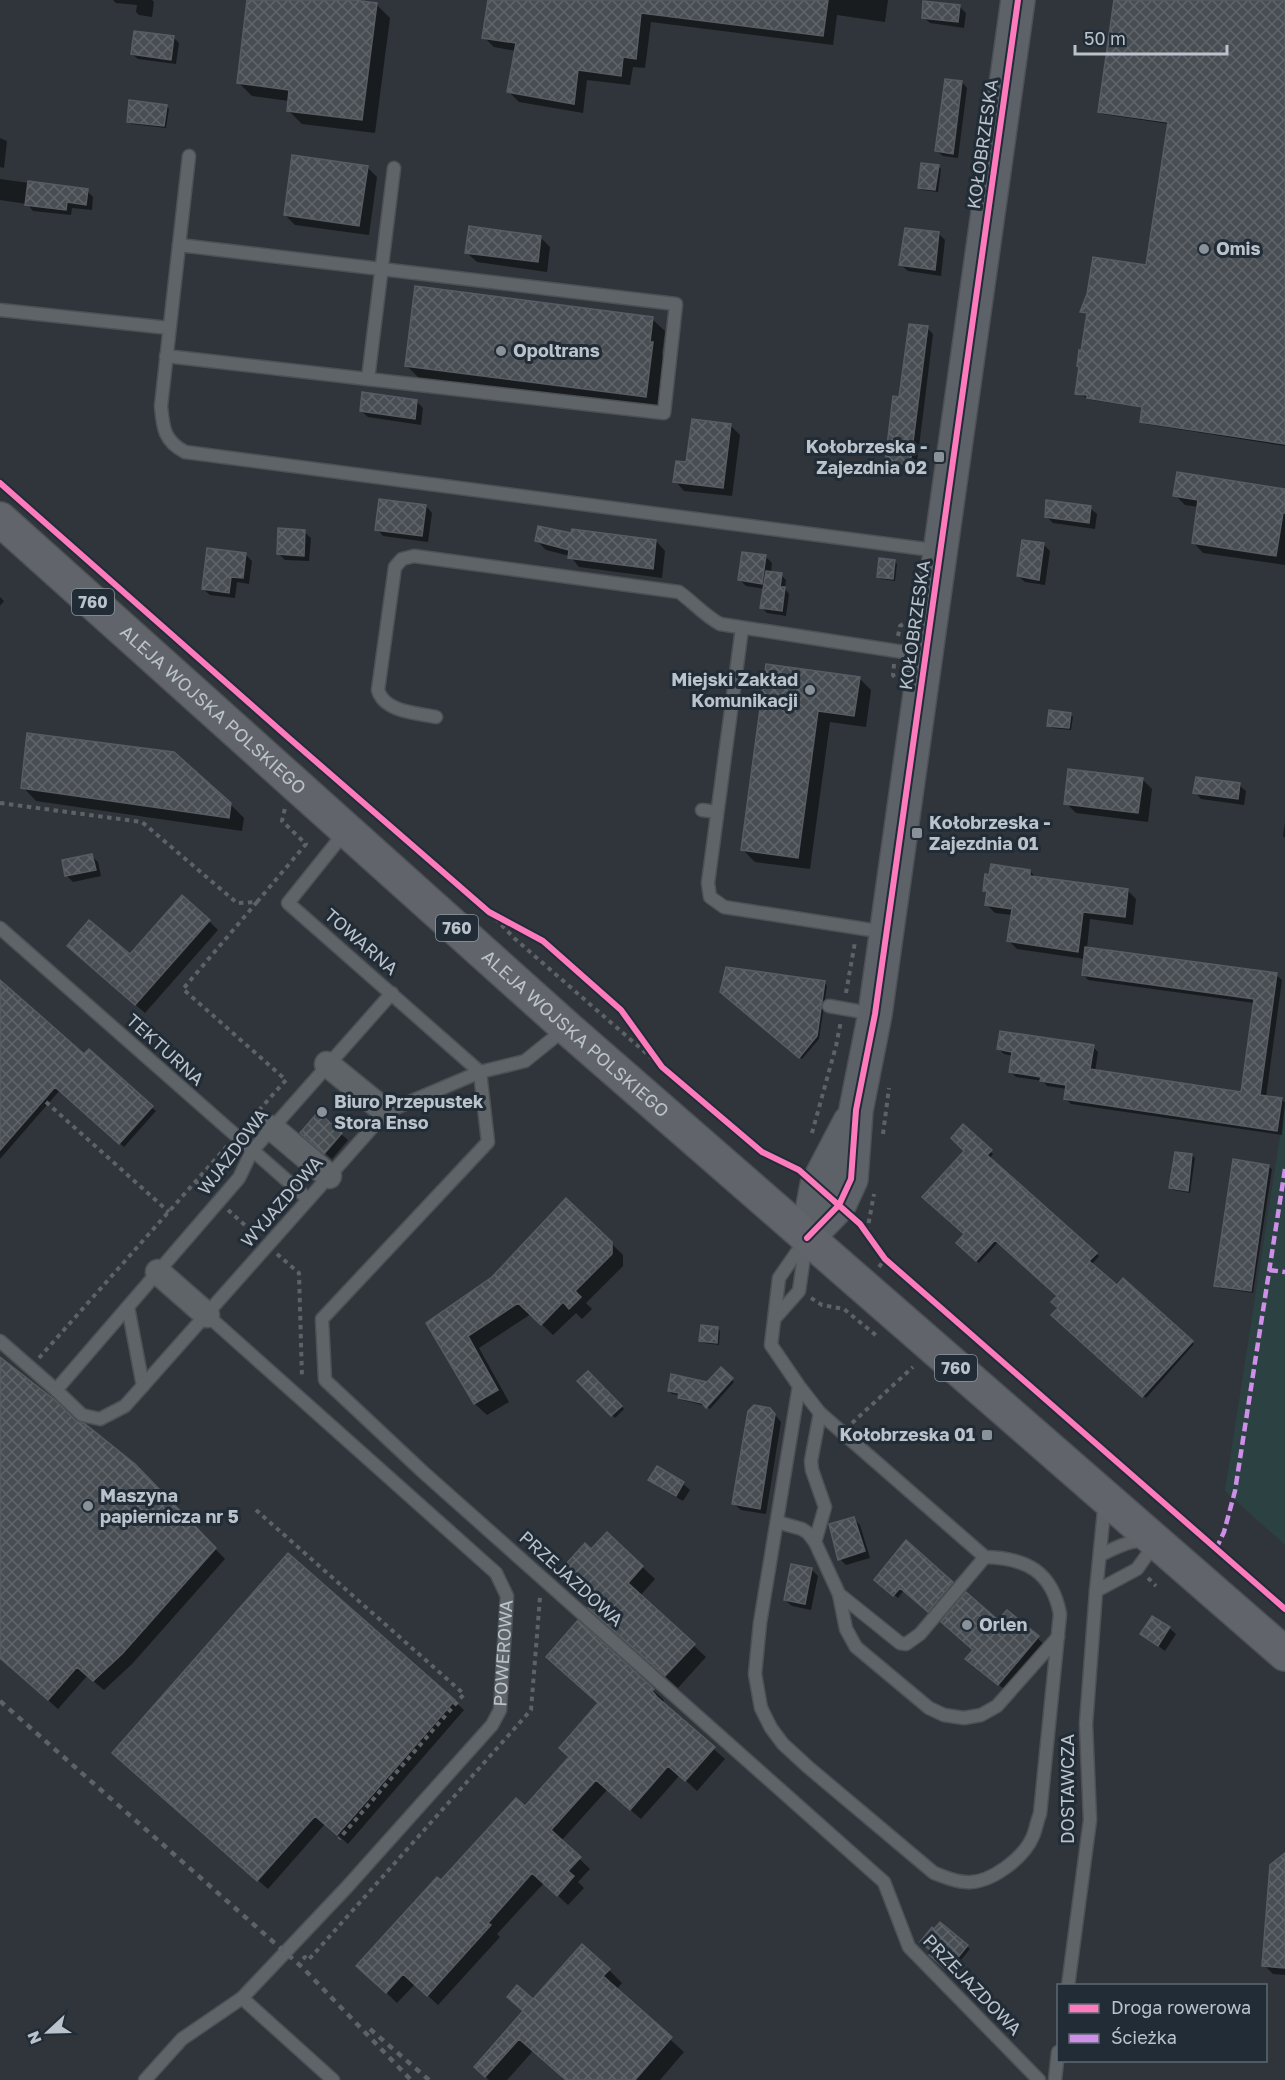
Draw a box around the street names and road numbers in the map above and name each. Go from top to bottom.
street label: KOŁOBRZESKA [962,77,1002,210]
street label: KOŁOBRZESKA [894,558,934,691]
road number: 760 [72,589,114,615]
street label: ALEJA WOJSKA POLSKIEGO [116,620,311,798]
street label: TOWARNA [320,903,403,979]
road number: 760 [436,915,478,941]
street label: ALEJA WOJSKA POLSKIEGO [478,945,674,1122]
street label: TEKTURNA [122,1009,209,1090]
street label: WJAZDOWA [193,1104,272,1199]
street label: WYJAZDOWA [236,1151,327,1251]
road number: 760 [935,1355,977,1381]
street label: PRZEJAZDOWA [515,1526,628,1631]
street label: POWEROWA [488,1599,517,1707]
street label: DOSTAWCZA [1056,1734,1078,1844]
street label: PRZEJAZDOWA [919,1929,1027,2039]

